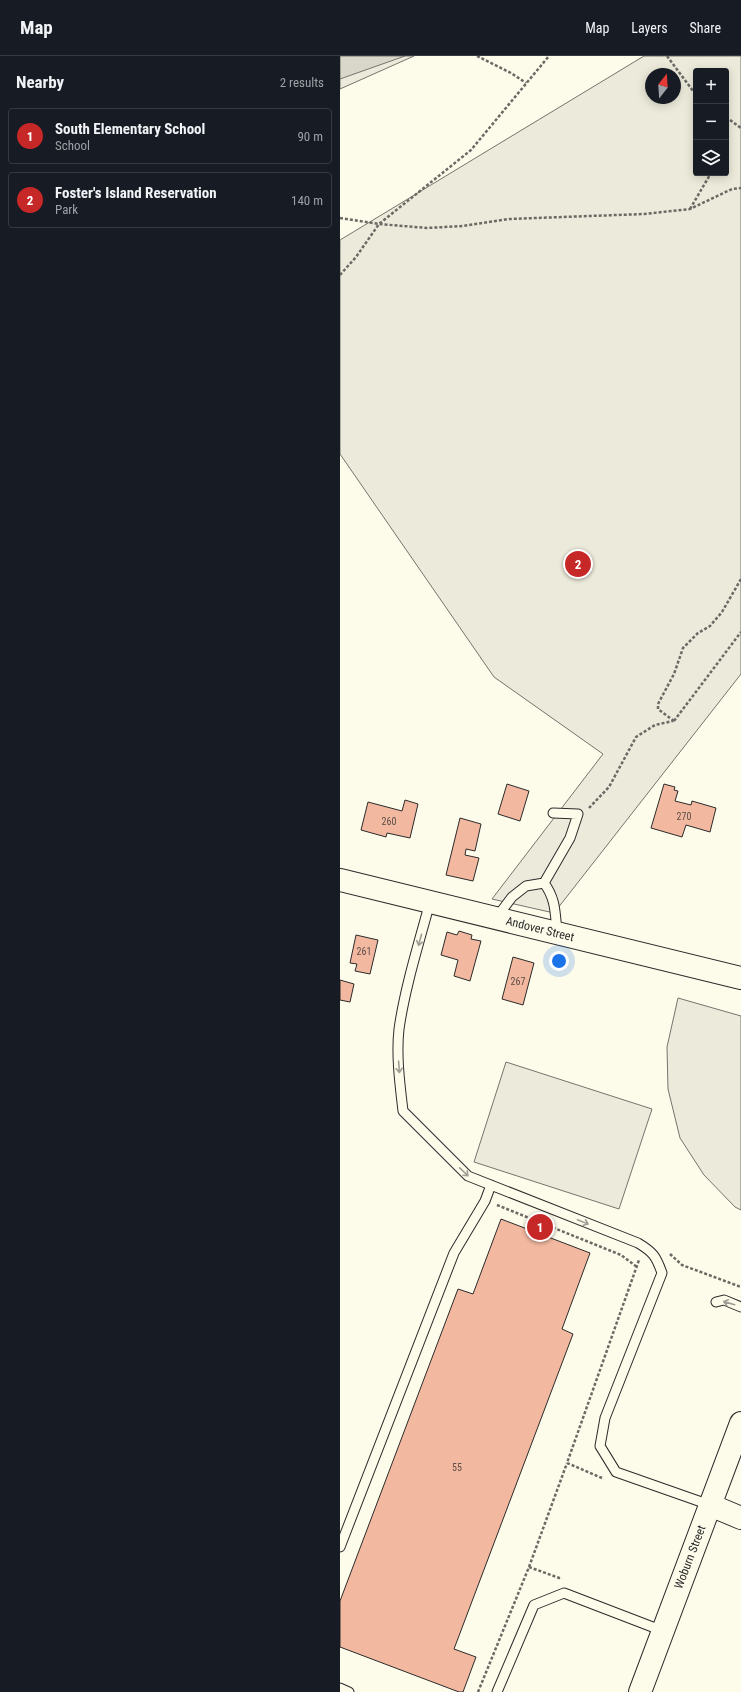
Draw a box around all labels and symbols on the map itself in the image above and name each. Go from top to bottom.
north arrow [645,68,681,104]
pin: 2 [565,549,591,579]
house number: 270 [677,811,691,822]
house number: 260 [382,816,396,827]
street label: Andover Street [504,914,576,944]
one-way arrow [415,933,423,946]
house number: 261 [357,946,371,957]
your location [549,951,569,971]
house number: 267 [511,976,525,987]
one-way arrow [396,1060,403,1073]
one-way arrow [459,1167,469,1177]
pin: 1 [527,1212,553,1242]
one-way arrow [577,1218,589,1226]
one-way arrow [722,1298,735,1306]
house number: 55 [452,1462,462,1473]
street label: Woburn Street [671,1523,709,1591]

